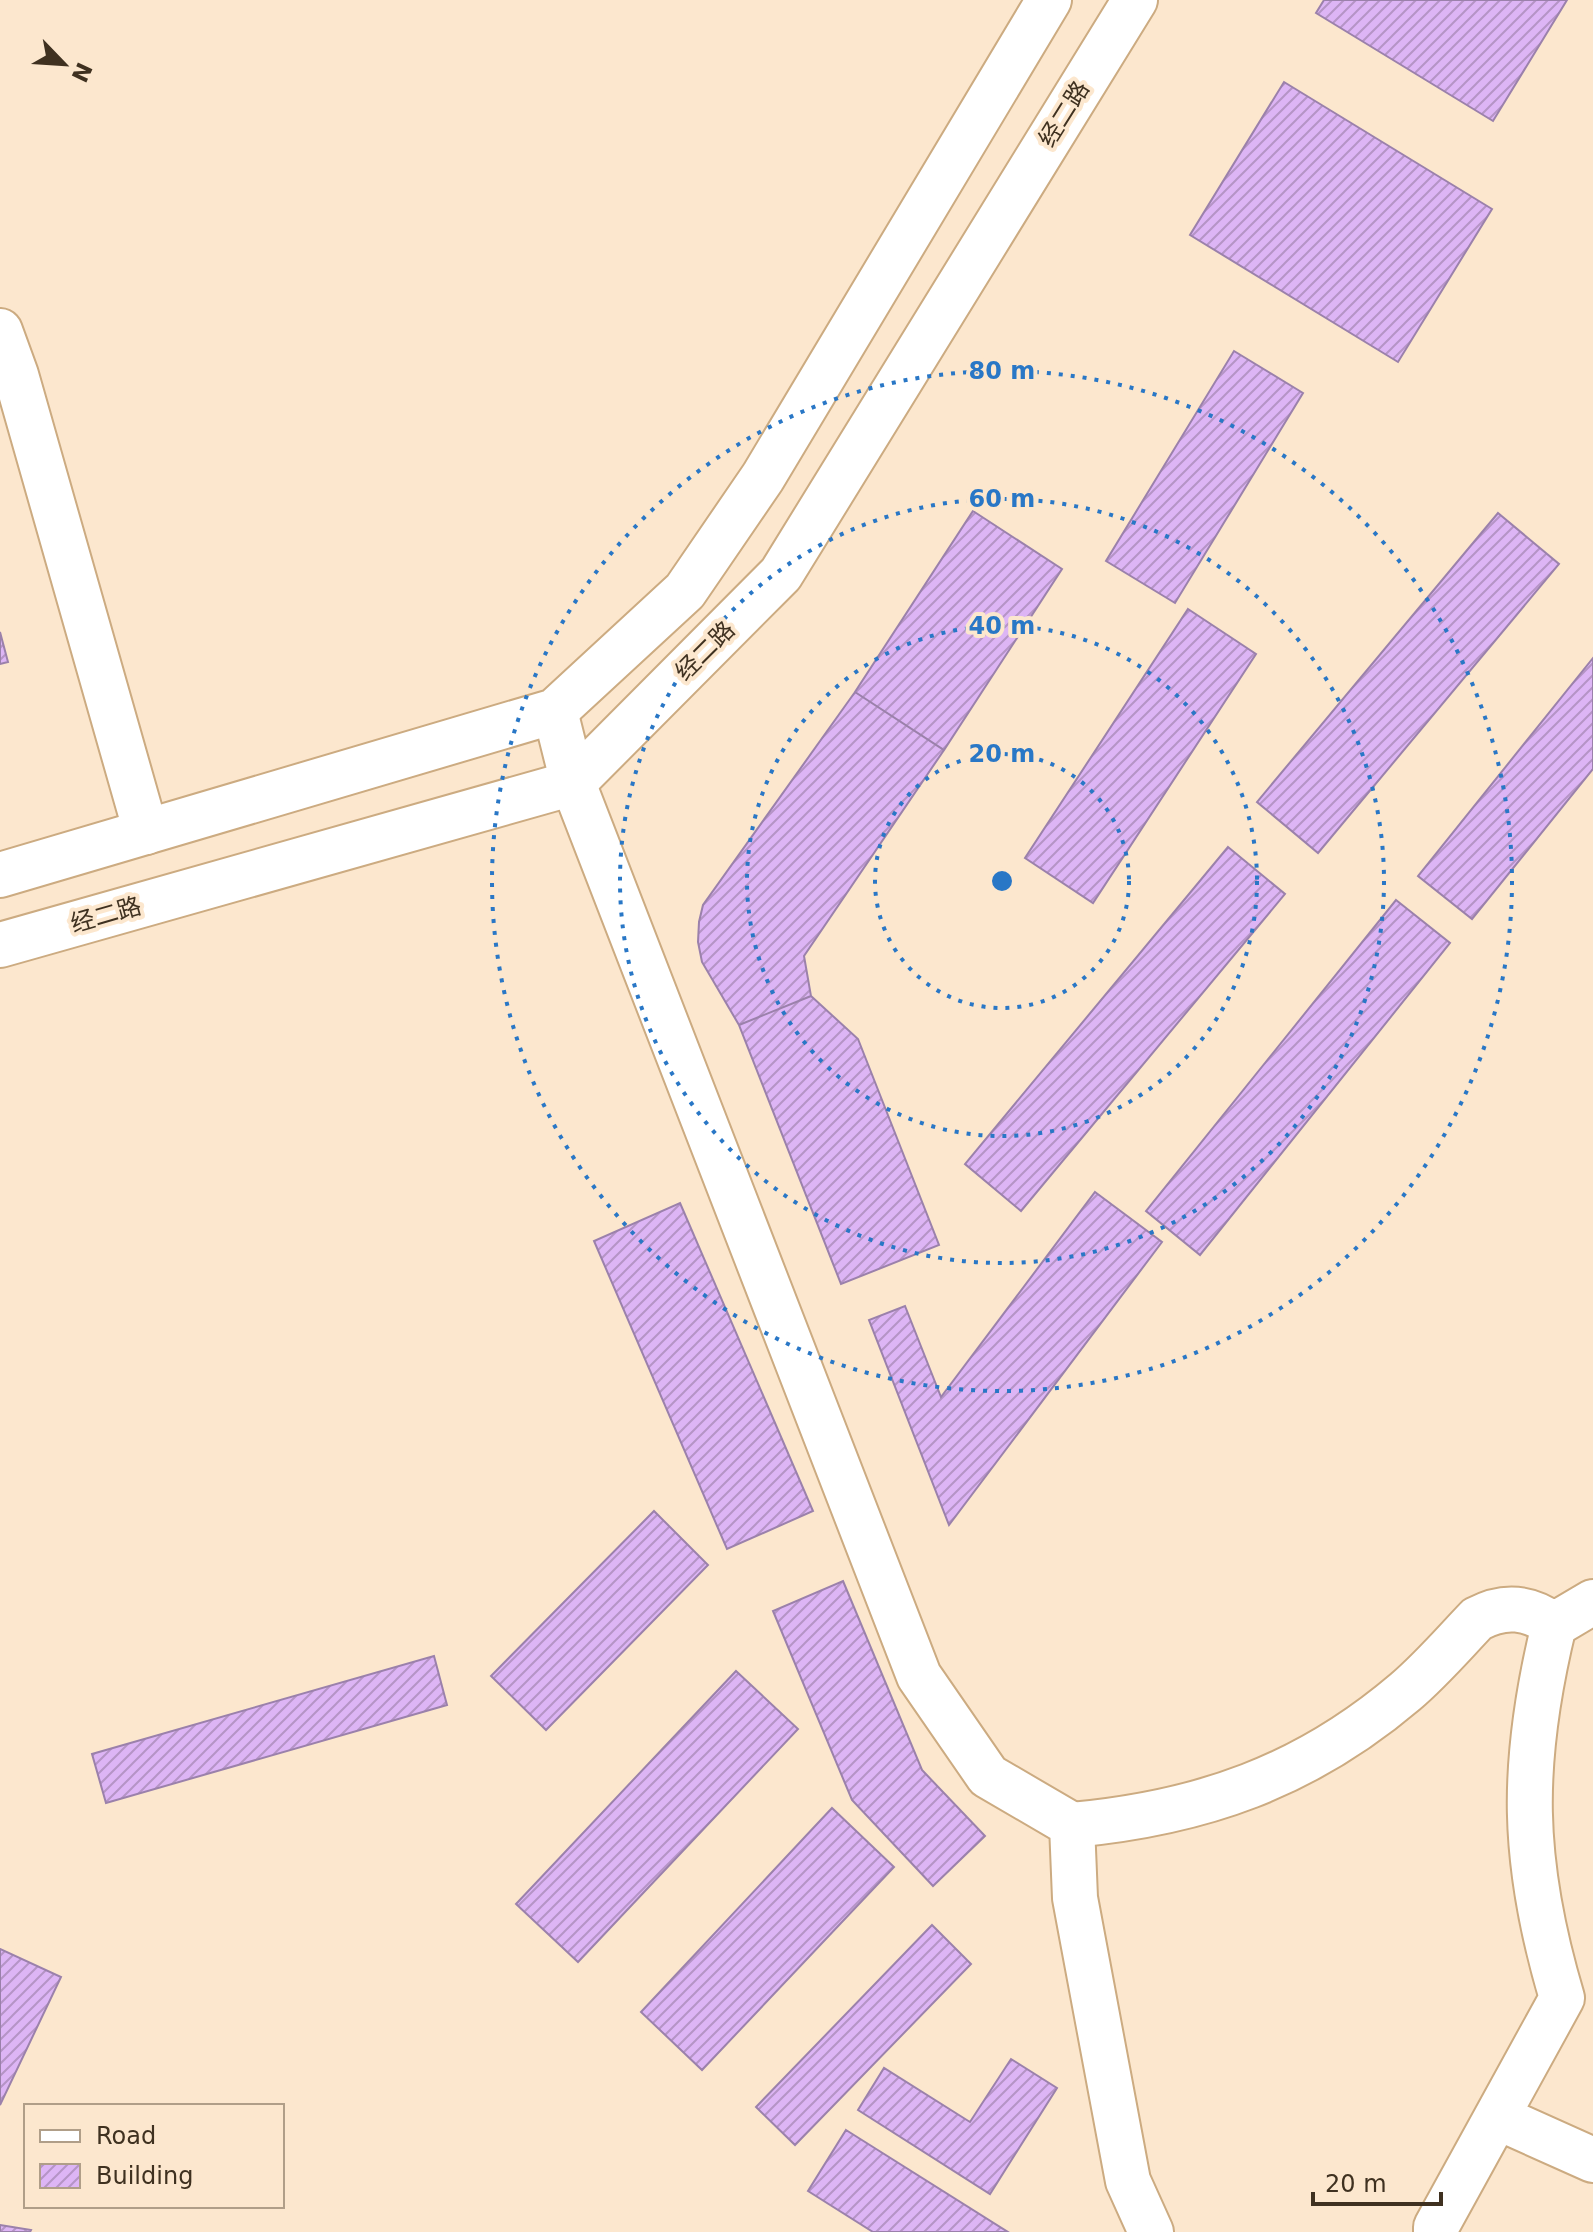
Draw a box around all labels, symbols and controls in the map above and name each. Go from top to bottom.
north arrow [24,24,104,104]
text: N [66,59,97,86]
street label: 经二路 [1033,76,1095,152]
text: 80 m [969,357,1035,385]
text: 60 m [969,485,1035,513]
text: 40 m [969,612,1035,640]
street label: 经二路 [670,616,740,686]
text: 20 m [969,740,1035,768]
centre of rings [988,867,1016,895]
street label: 经二路 [68,892,144,938]
legend [24,2104,284,2208]
text: Road [96,2122,156,2150]
scale bar [1313,2156,1441,2206]
text: Building [96,2162,193,2190]
text: 20 m [1325,2170,1387,2198]

